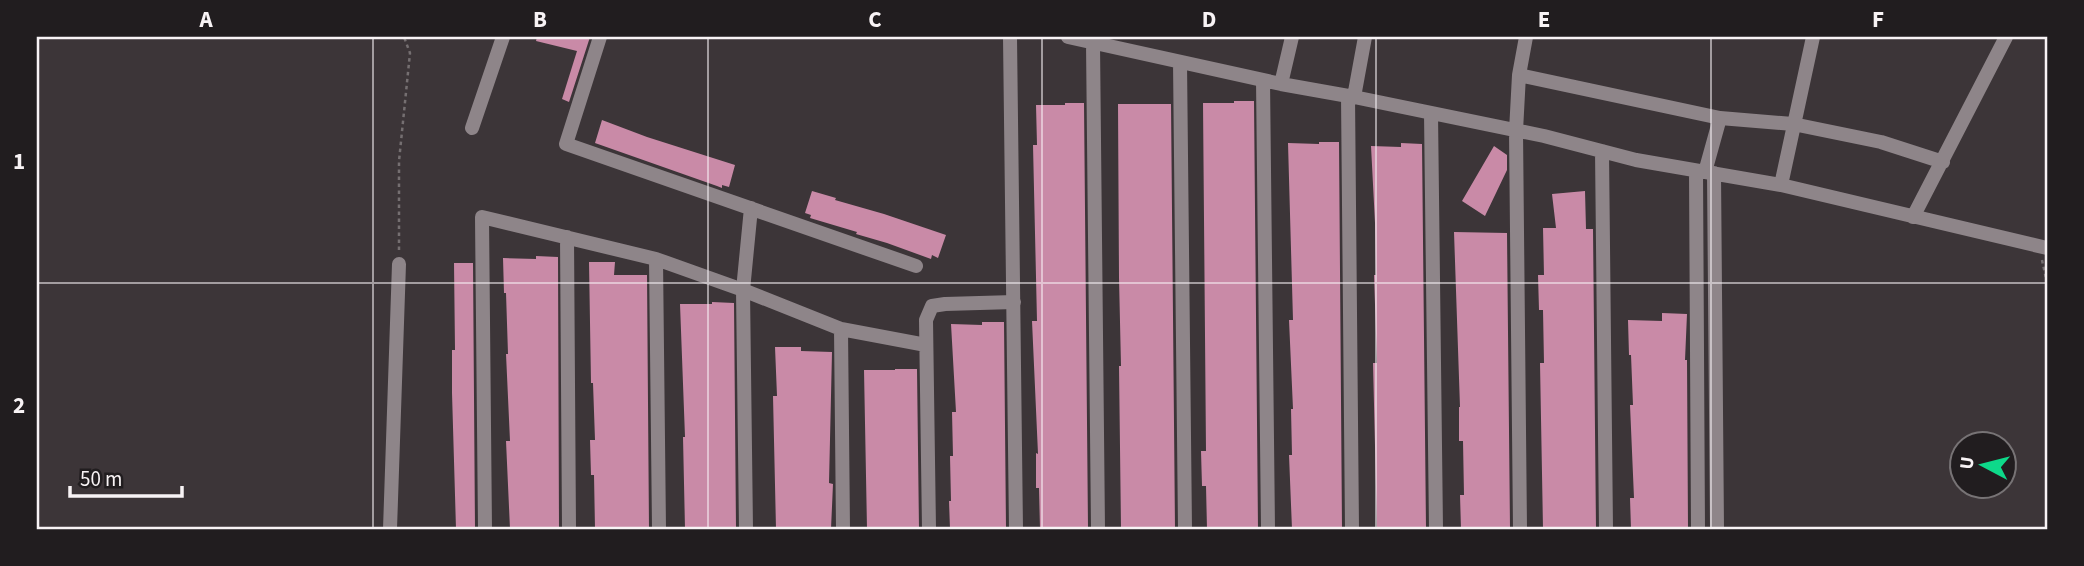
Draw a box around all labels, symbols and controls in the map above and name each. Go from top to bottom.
text: A [198,3,213,36]
text: B [533,3,547,36]
text: C [868,3,882,36]
text: D [1202,3,1216,36]
text: E [1538,3,1550,36]
text: F [1872,3,1884,36]
text: 1 [13,145,25,178]
text: 2 [13,389,25,422]
north arrow [1948,430,2018,500]
scale bar [70,454,182,498]
text: U [1953,455,1982,471]
text: 50 m [80,464,122,494]

